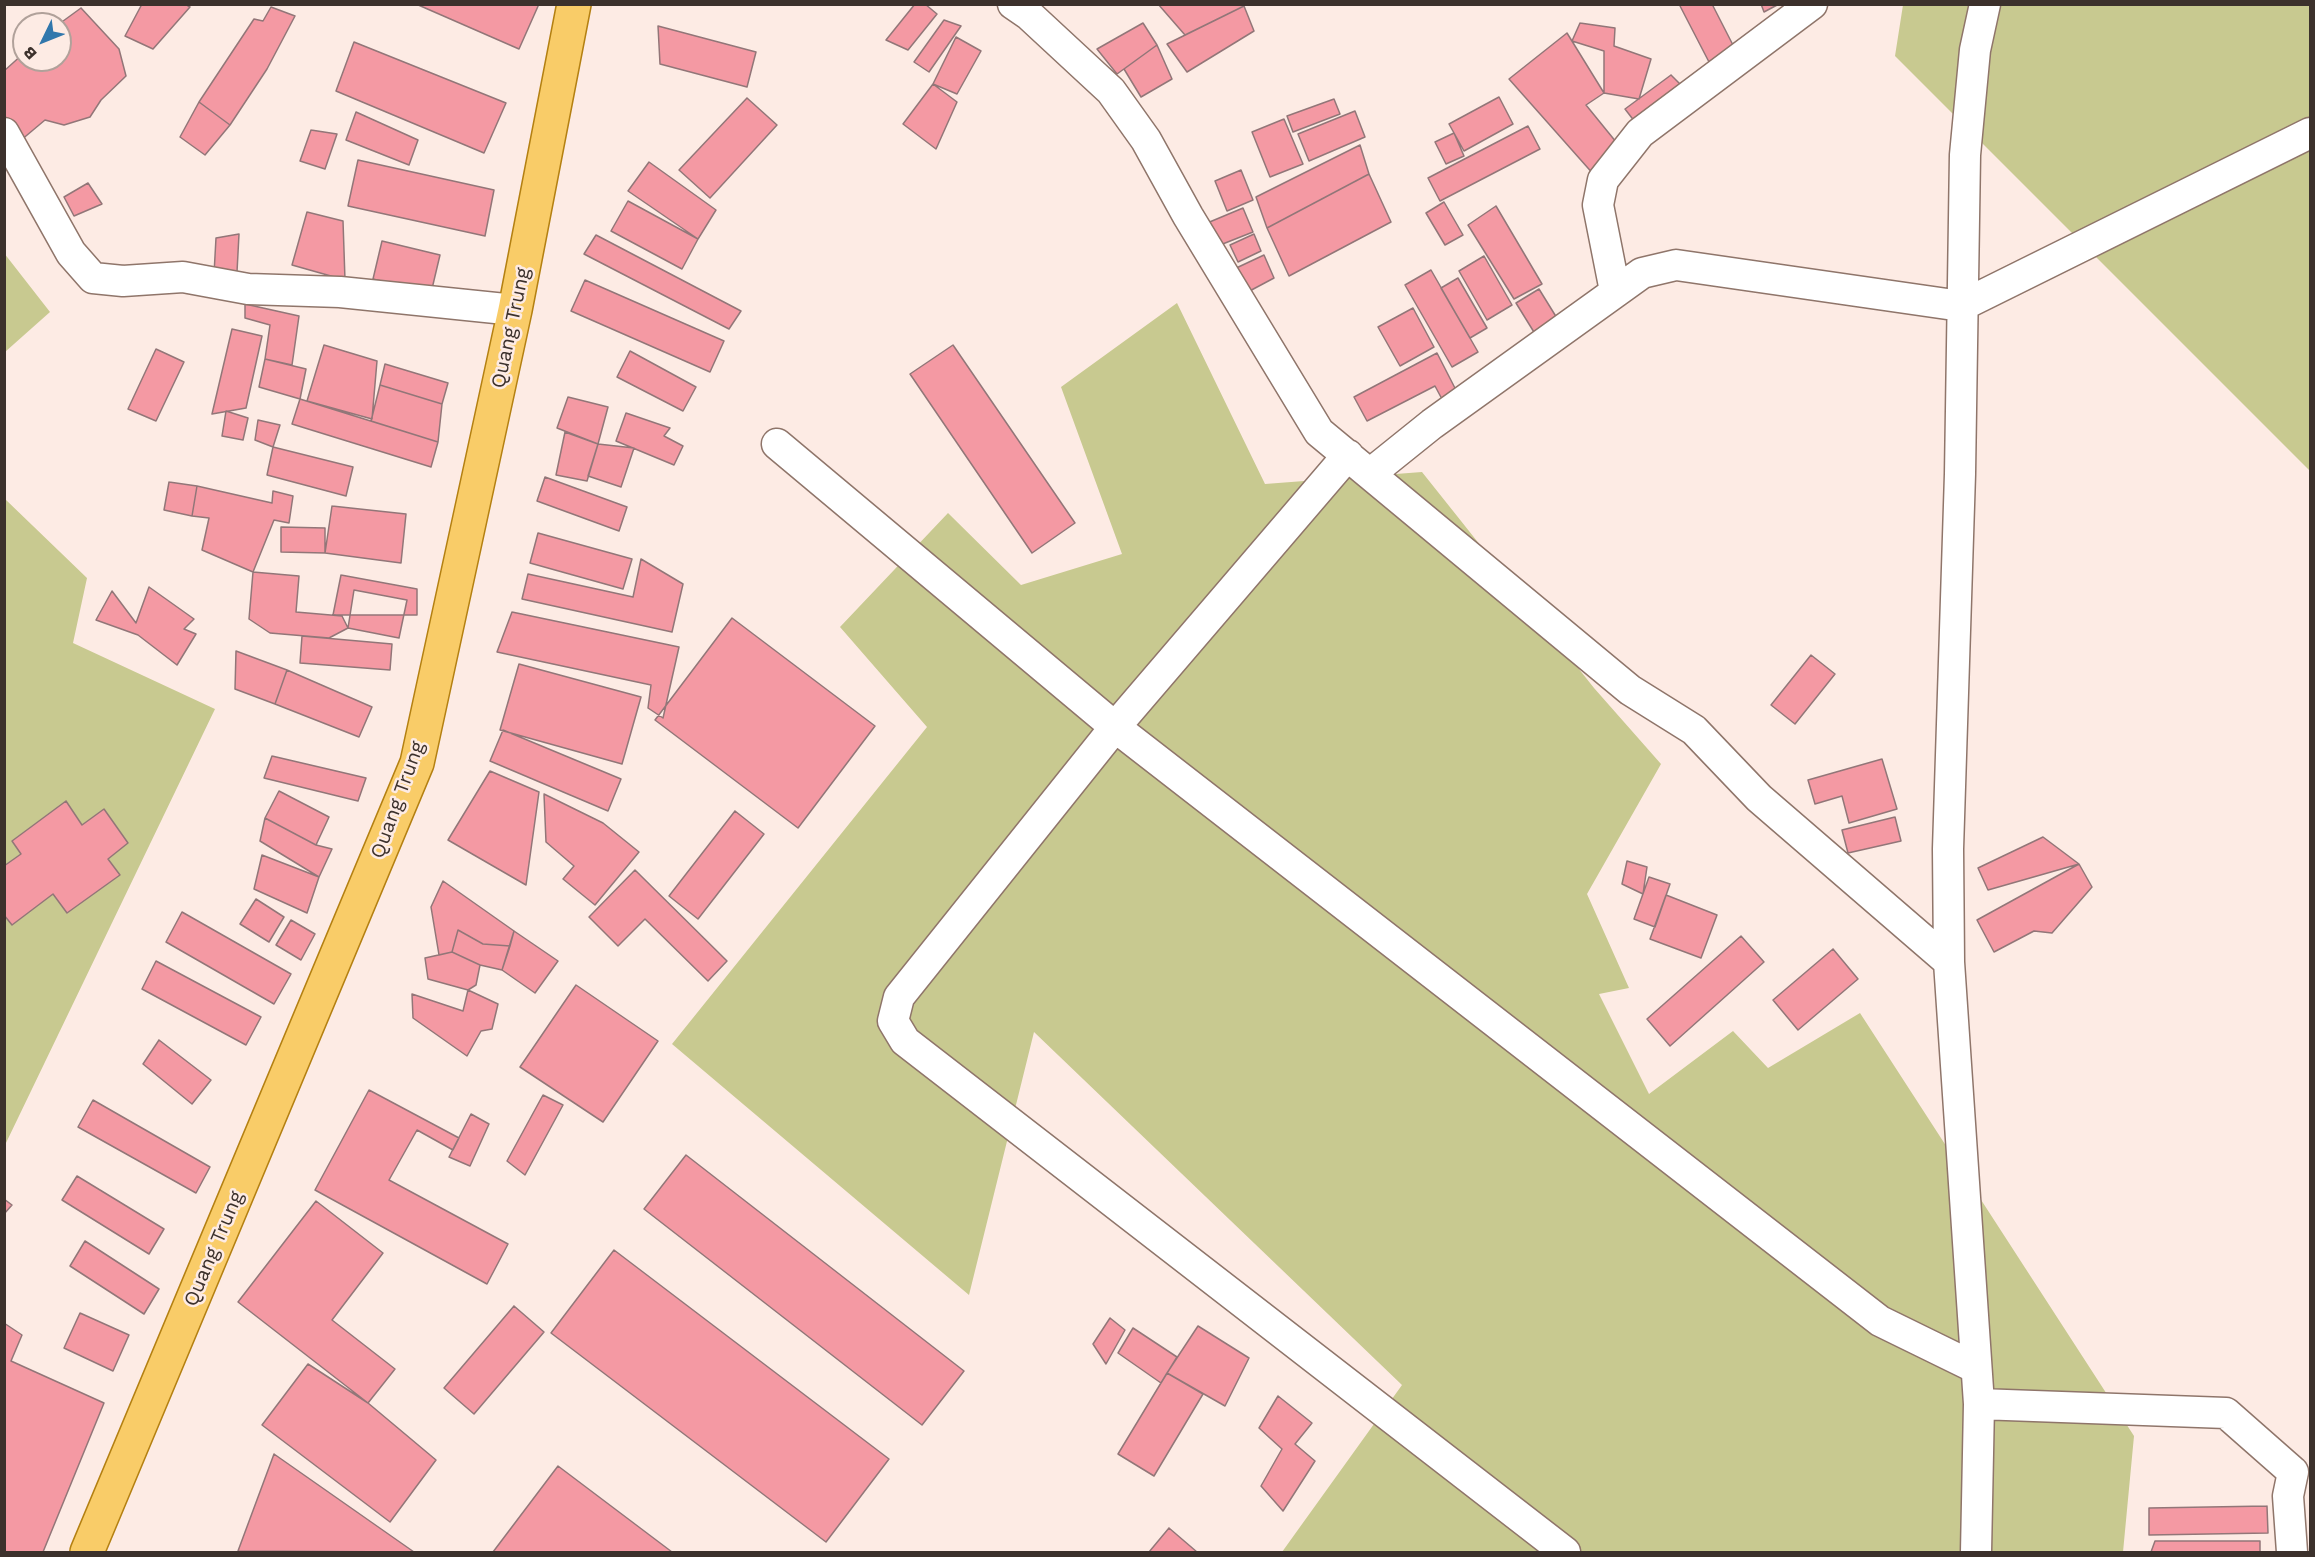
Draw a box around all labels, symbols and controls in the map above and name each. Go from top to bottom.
north arrow [12,12,72,72]
text: B [19,43,41,64]
street label: Quang Trung [487,266,535,390]
street label: Quang Trung [366,738,430,862]
street label: Quang Trung [179,1188,249,1310]

